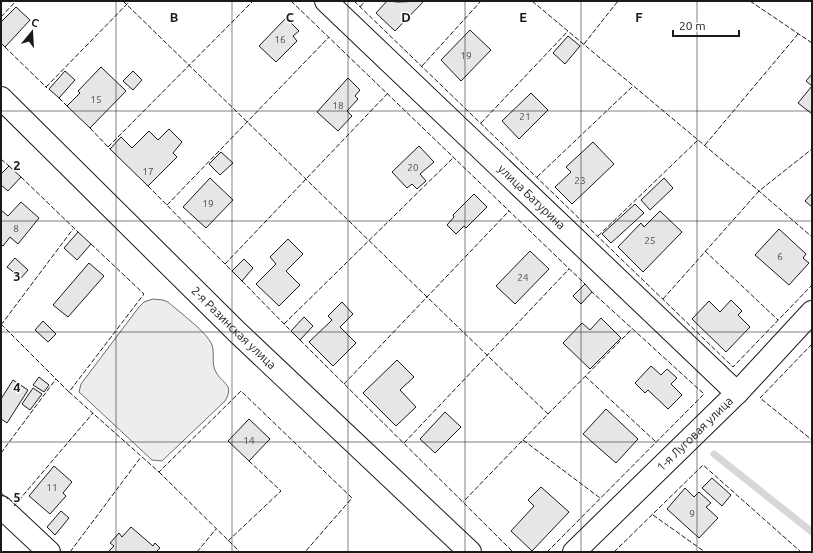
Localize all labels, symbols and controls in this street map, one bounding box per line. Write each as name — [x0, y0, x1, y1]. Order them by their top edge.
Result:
text: B — [170, 10, 179, 24]
text: C — [286, 10, 295, 24]
text: D — [401, 10, 411, 24]
text: E — [519, 10, 527, 24]
text: F — [635, 10, 643, 24]
north arrow — [12, 12, 52, 52]
scale bar — [673, 12, 739, 38]
text: С — [30, 16, 40, 29]
text: 20 m — [679, 19, 706, 32]
house number: 16 — [274, 34, 286, 45]
house number: 19 — [460, 50, 472, 61]
house number: 15 — [90, 94, 102, 105]
house number: 18 — [332, 100, 344, 111]
house number: 21 — [519, 111, 531, 122]
text: 2 — [13, 158, 21, 172]
house number: 20 — [407, 162, 419, 173]
street label: улица Батурина — [496, 162, 568, 232]
house number: 17 — [142, 166, 154, 177]
house number: 23 — [574, 175, 586, 186]
house number: 19 — [202, 198, 214, 209]
house number: 8 — [13, 223, 19, 234]
house number: 25 — [644, 235, 656, 246]
house number: 6 — [777, 251, 783, 262]
text: 3 — [13, 269, 21, 283]
house number: 24 — [517, 272, 529, 283]
street label: 2-я Разинская улица — [189, 284, 279, 371]
text: 4 — [13, 380, 21, 394]
street label: 1-я Луговая улица — [654, 394, 735, 473]
house number: 14 — [243, 435, 255, 446]
house number: 11 — [46, 482, 58, 493]
text: 5 — [13, 490, 21, 504]
house number: 9 — [689, 508, 695, 519]

